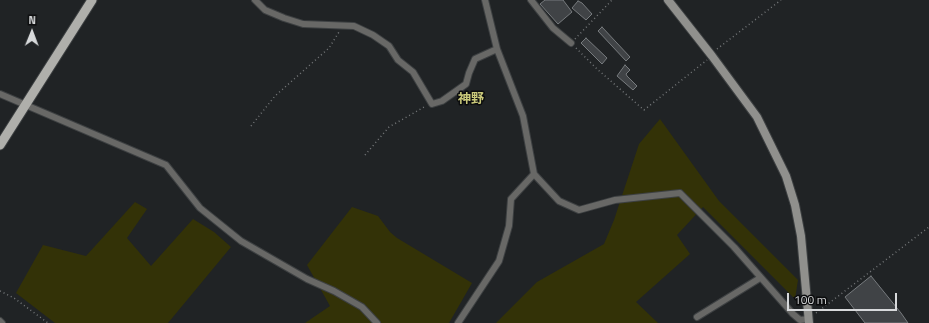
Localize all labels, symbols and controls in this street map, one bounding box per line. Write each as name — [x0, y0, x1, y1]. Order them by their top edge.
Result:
north arrow — [12, 12, 52, 52]
text: N — [28, 12, 36, 28]
district label: 神野 — [458, 92, 484, 108]
scale bar — [789, 285, 899, 311]
text: 100 m — [794, 290, 827, 309]

